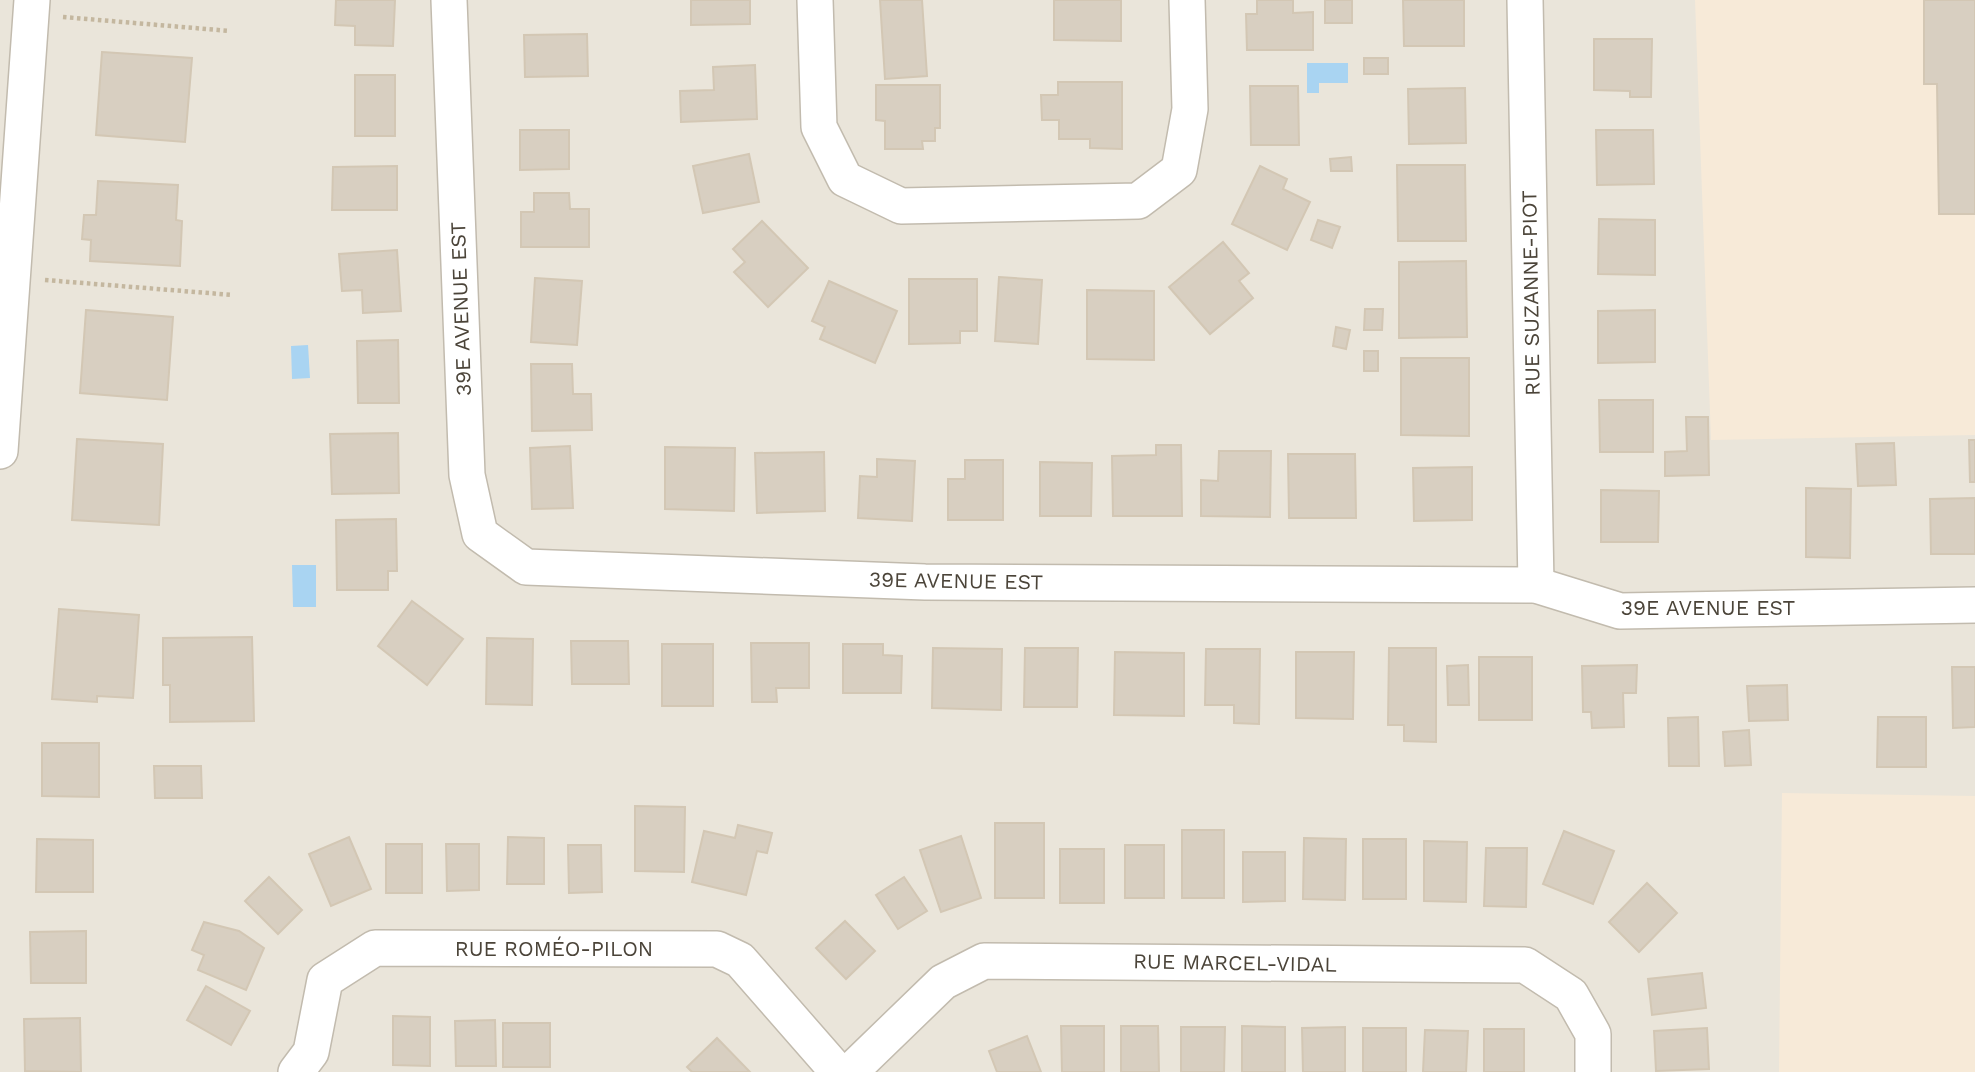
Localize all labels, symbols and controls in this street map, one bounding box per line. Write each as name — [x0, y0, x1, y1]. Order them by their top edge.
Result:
street label: RUE SUZANNE-PIOT — [1516, 190, 1545, 396]
street label: 39E AVENUE EST — [445, 221, 476, 397]
street label: 39E AVENUE EST — [869, 566, 1044, 595]
street label: 39E AVENUE EST — [1621, 595, 1795, 620]
street label: RUE ROMÉO-PILON — [455, 936, 653, 961]
street label: RUE MARCEL-VIDAL — [1133, 948, 1337, 977]

